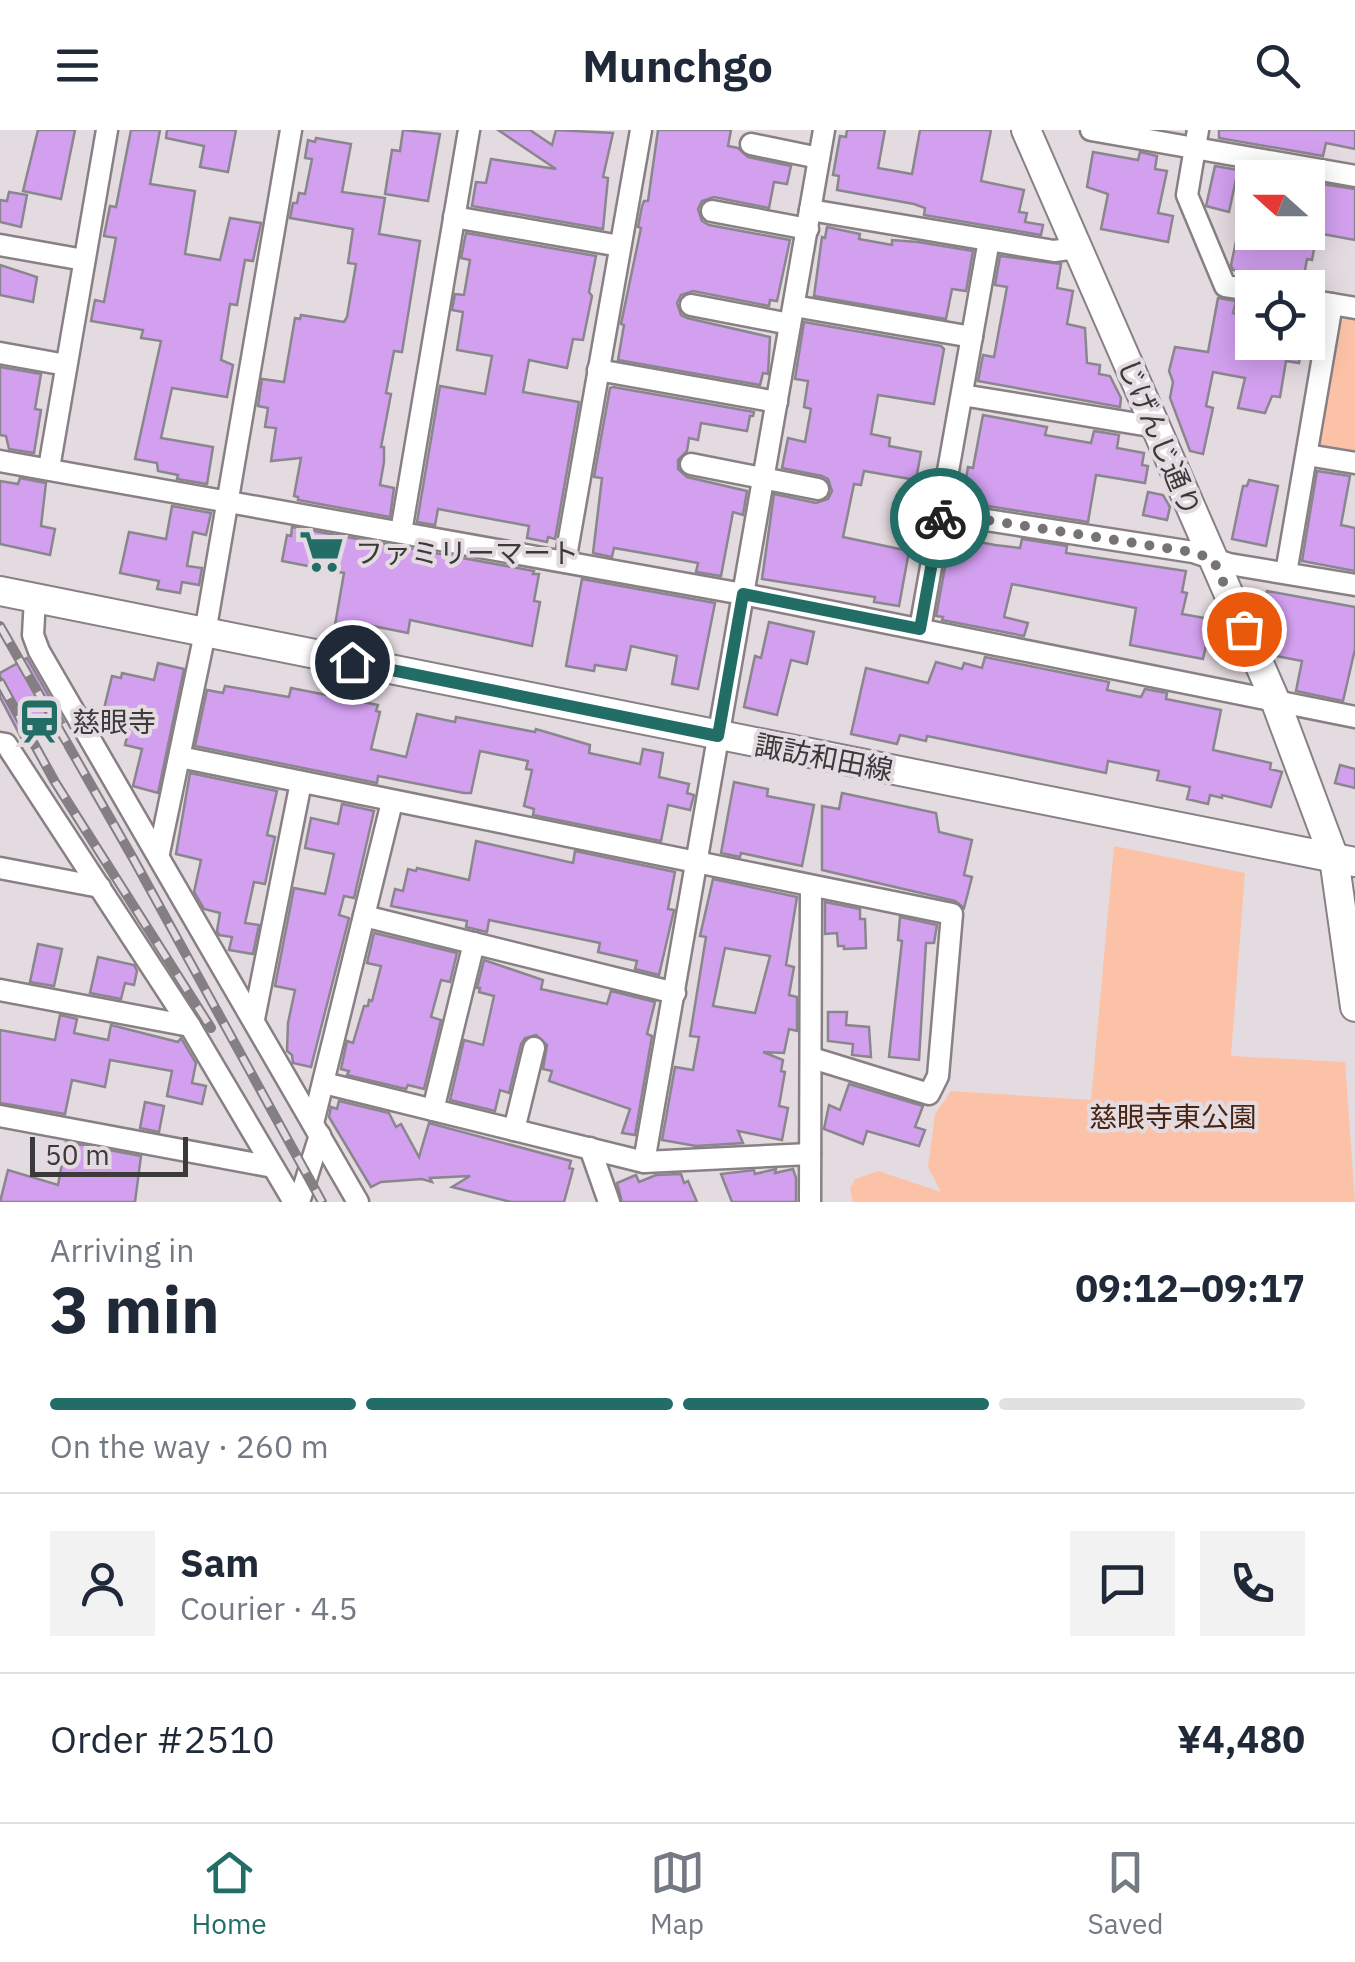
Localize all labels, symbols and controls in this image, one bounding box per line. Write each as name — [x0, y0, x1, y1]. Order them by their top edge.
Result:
text: Munchgo — [582, 36, 773, 94]
icon: menu — [50, 38, 105, 93]
icon: search — [1250, 38, 1305, 93]
north arrow — [1235, 160, 1325, 250]
map controls — [1235, 160, 1325, 360]
button: locate — [1235, 270, 1325, 360]
street label: じげんじ通り — [1110, 352, 1210, 522]
courier — [890, 468, 990, 568]
icon: bike — [913, 491, 968, 546]
supermarket icon: ファミリーマート — [298, 528, 346, 576]
place label: ファミリーマート — [355, 534, 579, 571]
pin — [1202, 587, 1287, 672]
icon: bag — [1217, 602, 1272, 657]
pin — [310, 620, 395, 705]
icon: home — [325, 635, 380, 690]
station icon: 慈眼寺 — [15, 697, 63, 745]
place label: 慈眼寺 — [72, 703, 156, 740]
street label: 諏訪和田線 — [752, 725, 896, 789]
park label: 慈眼寺東公園 — [1089, 1098, 1257, 1135]
scale bar — [30, 1132, 188, 1176]
text: 50 m — [45, 1136, 110, 1173]
text: Arriving in — [50, 1229, 195, 1271]
text: 09:12–09:17 — [1075, 1263, 1305, 1312]
text: 3 min — [50, 1266, 220, 1351]
text: On the way · 260 m — [50, 1425, 329, 1467]
button: person — [50, 1531, 155, 1636]
button: chat — [1070, 1531, 1175, 1636]
button: phone — [1200, 1531, 1305, 1636]
text: Sam — [180, 1538, 259, 1587]
text: Courier · 4.5 — [180, 1587, 358, 1629]
text: Order #2510 — [50, 1714, 275, 1763]
text: ¥4,480 — [1177, 1714, 1305, 1763]
tab: Home — [191, 1845, 267, 1942]
tab: Map — [650, 1845, 705, 1942]
tab: Saved — [1087, 1845, 1164, 1942]

